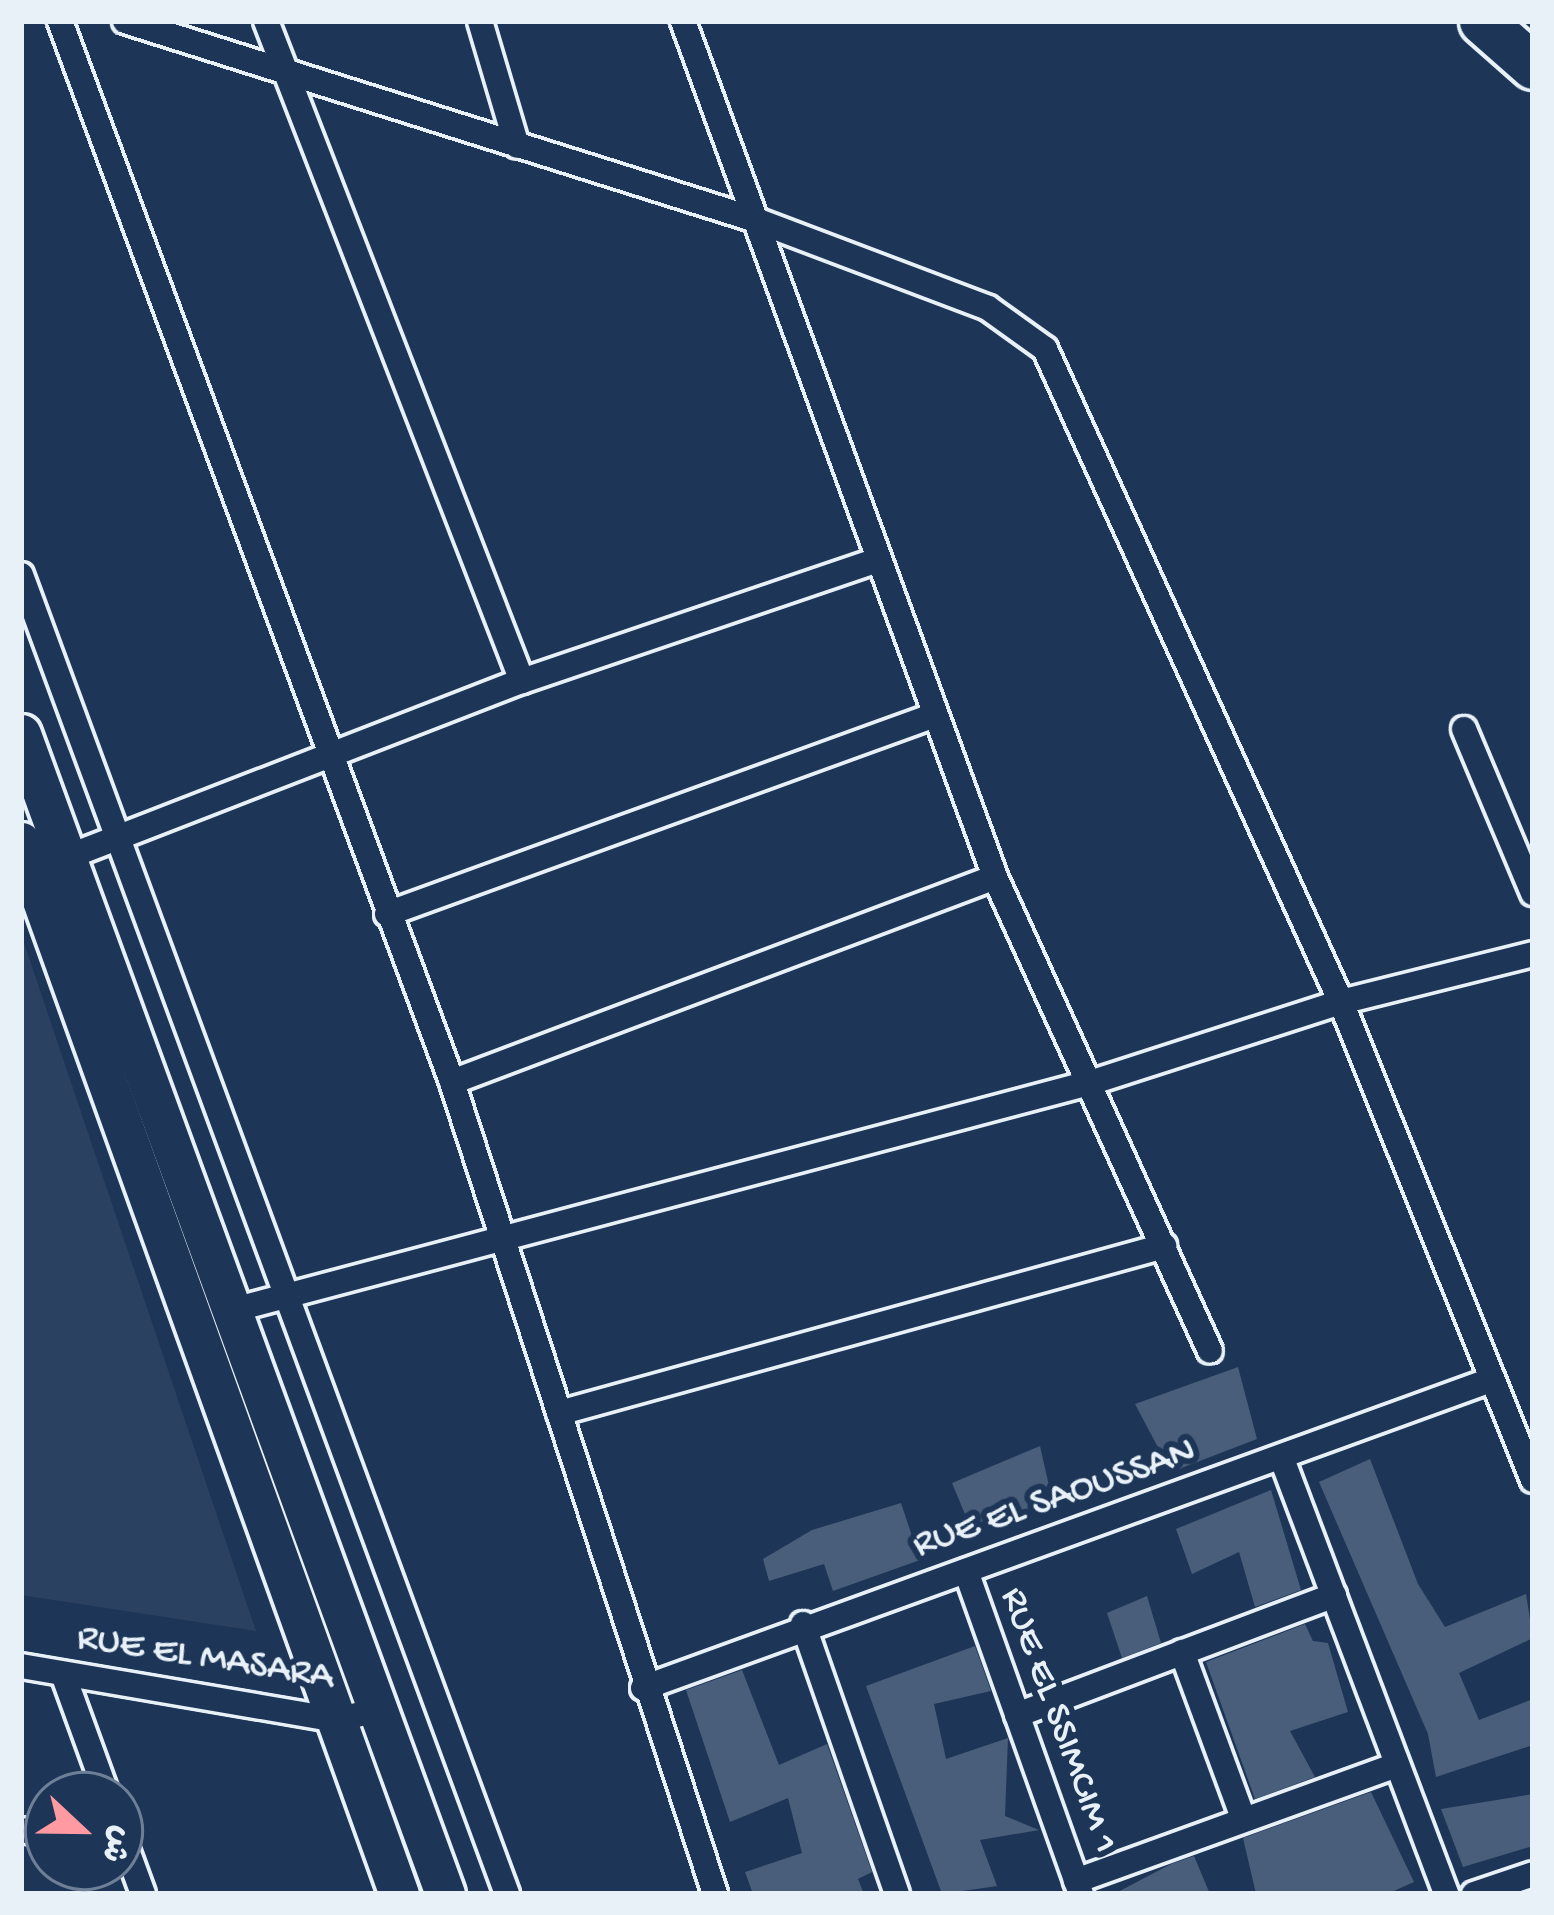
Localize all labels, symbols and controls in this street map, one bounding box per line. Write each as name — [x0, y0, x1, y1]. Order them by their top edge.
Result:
street label: RUE EL SAOUSSAN — [907, 1430, 1203, 1570]
street label: RUE EL SSIMCIM 1 — [987, 1582, 1127, 1860]
street label: RUE EL MASARA — [73, 1616, 337, 1702]
north arrow — [24, 1771, 144, 1891]
text: ش — [90, 1819, 139, 1867]

